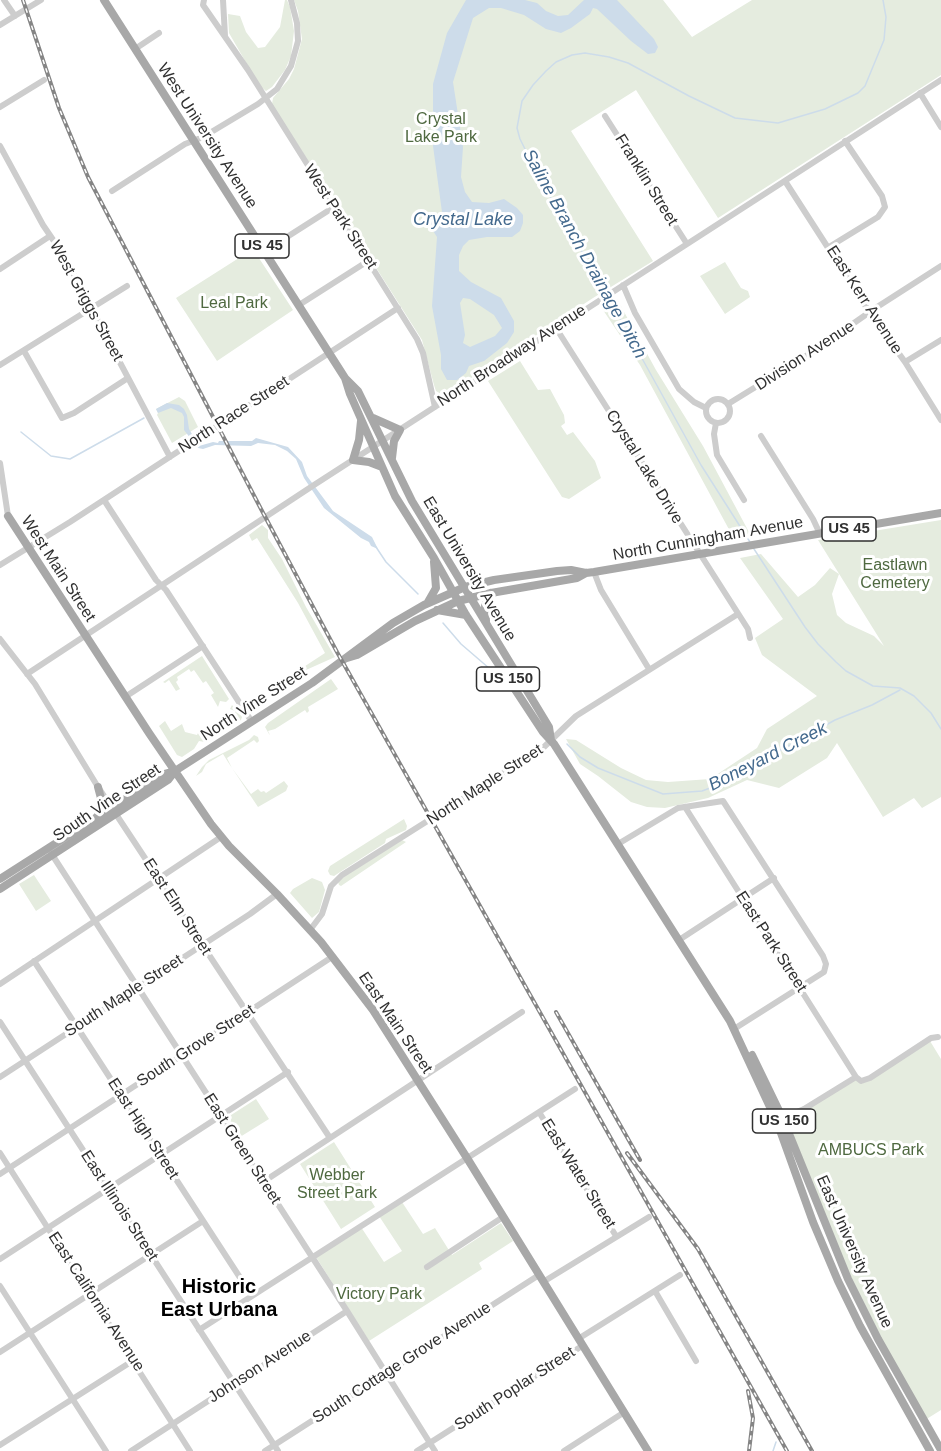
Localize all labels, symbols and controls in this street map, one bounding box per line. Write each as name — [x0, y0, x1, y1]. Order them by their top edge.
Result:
street label: West University Avenue — [153, 60, 261, 212]
park label: Crystal Lake Park — [405, 110, 477, 148]
street label: Franklin Street — [610, 131, 682, 229]
water label: Saline Branch Drainage Ditch — [517, 146, 651, 362]
street label: West Park Street — [299, 161, 381, 273]
water label: Crystal Lake — [413, 209, 513, 231]
road number: US 45 — [235, 234, 289, 258]
street label: West Griggs Street — [45, 237, 127, 365]
street label: East Kerr Avenue — [822, 242, 906, 358]
park label: Leal Park — [200, 294, 268, 314]
street label: North Broadway Avenue — [434, 301, 590, 411]
street label: Division Avenue — [752, 317, 858, 395]
street label: North Race Street — [175, 372, 293, 458]
street label: Crystal Lake Drive — [601, 406, 687, 528]
street label: East University Avenue — [418, 493, 520, 645]
street label: West Main Street — [17, 512, 99, 626]
street label: North Cunningham Avenue — [611, 513, 805, 565]
road number: US 45 — [822, 517, 876, 541]
park label: Eastlawn Cemetery — [860, 556, 930, 594]
street label: North Vine Street — [197, 663, 311, 745]
road number: US 150 — [476, 667, 540, 691]
water label: Boneyard Creek — [705, 718, 831, 796]
street label: North Maple Street — [423, 740, 547, 830]
street label: South Vine Street — [50, 760, 164, 846]
street label: East Elm Street — [139, 855, 215, 959]
street label: East Park Street — [731, 888, 811, 996]
street label: South Maple Street — [61, 951, 187, 1041]
street label: East Main Street — [354, 969, 436, 1077]
street label: South Grove Street — [133, 1001, 259, 1091]
street label: East High Street — [103, 1075, 183, 1183]
street label: East Green Street — [199, 1090, 285, 1208]
road number: US 150 — [752, 1109, 816, 1133]
street label: East Water Street — [537, 1116, 619, 1232]
park label: AMBUCS Park — [818, 1141, 924, 1161]
street label: East Illinois Street — [76, 1147, 162, 1265]
park label: Webber Street Park — [297, 1166, 377, 1204]
street label: East University Avenue — [812, 1173, 896, 1331]
street label: East California Avenue — [44, 1229, 148, 1375]
district label: Historic East Urbana — [161, 1275, 277, 1322]
park label: Victory Park — [336, 1285, 422, 1305]
street label: South Cottage Grove Avenue — [309, 1298, 495, 1428]
street label: Johnson Avenue — [205, 1327, 315, 1407]
street label: South Poplar Street — [451, 1343, 579, 1435]

